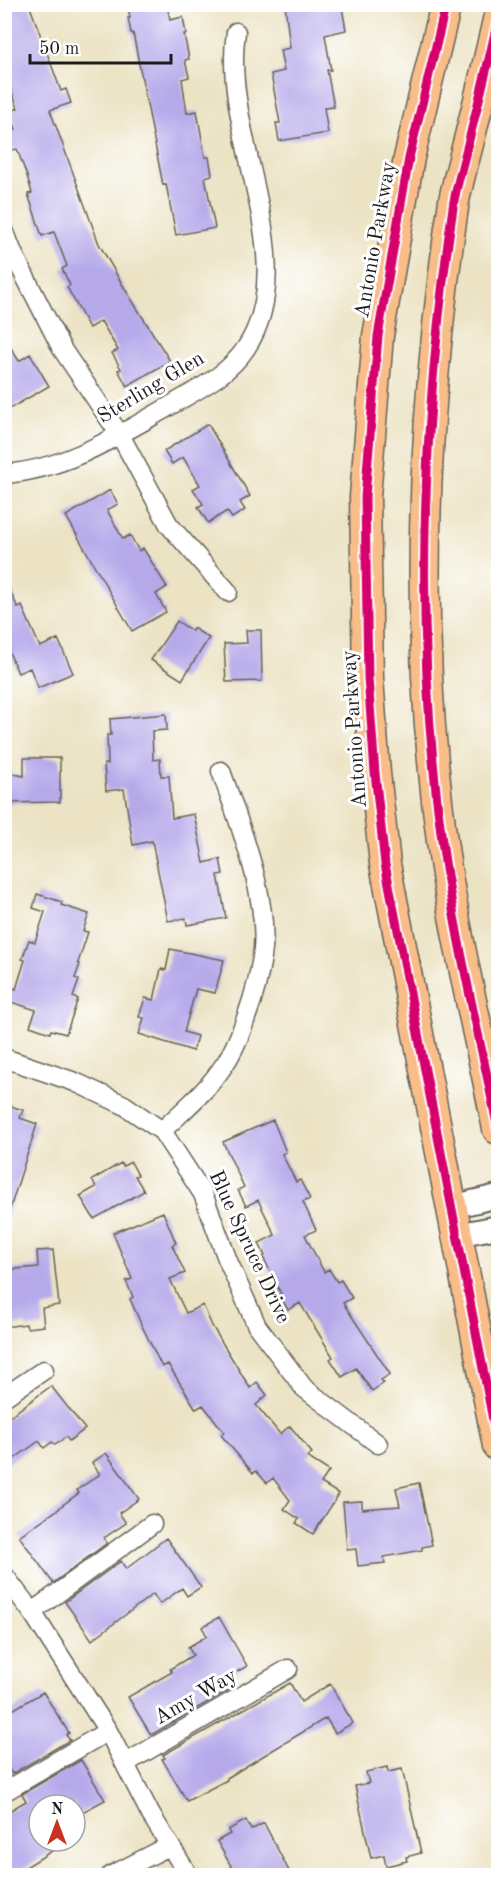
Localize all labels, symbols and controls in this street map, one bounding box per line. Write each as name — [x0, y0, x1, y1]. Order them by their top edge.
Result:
scale bar — [30, 27, 171, 65]
text: 50 m — [39, 40, 79, 58]
street label: Antonio Parkway — [352, 160, 400, 320]
street label: Sterling Glen — [94, 348, 208, 428]
street label: Antonio Parkway — [339, 649, 371, 809]
street label: Blue Spruce Drive — [204, 1167, 294, 1327]
street label: Amy Way — [151, 1665, 241, 1729]
north arrow — [27, 1793, 87, 1853]
text: N — [51, 1802, 64, 1818]

